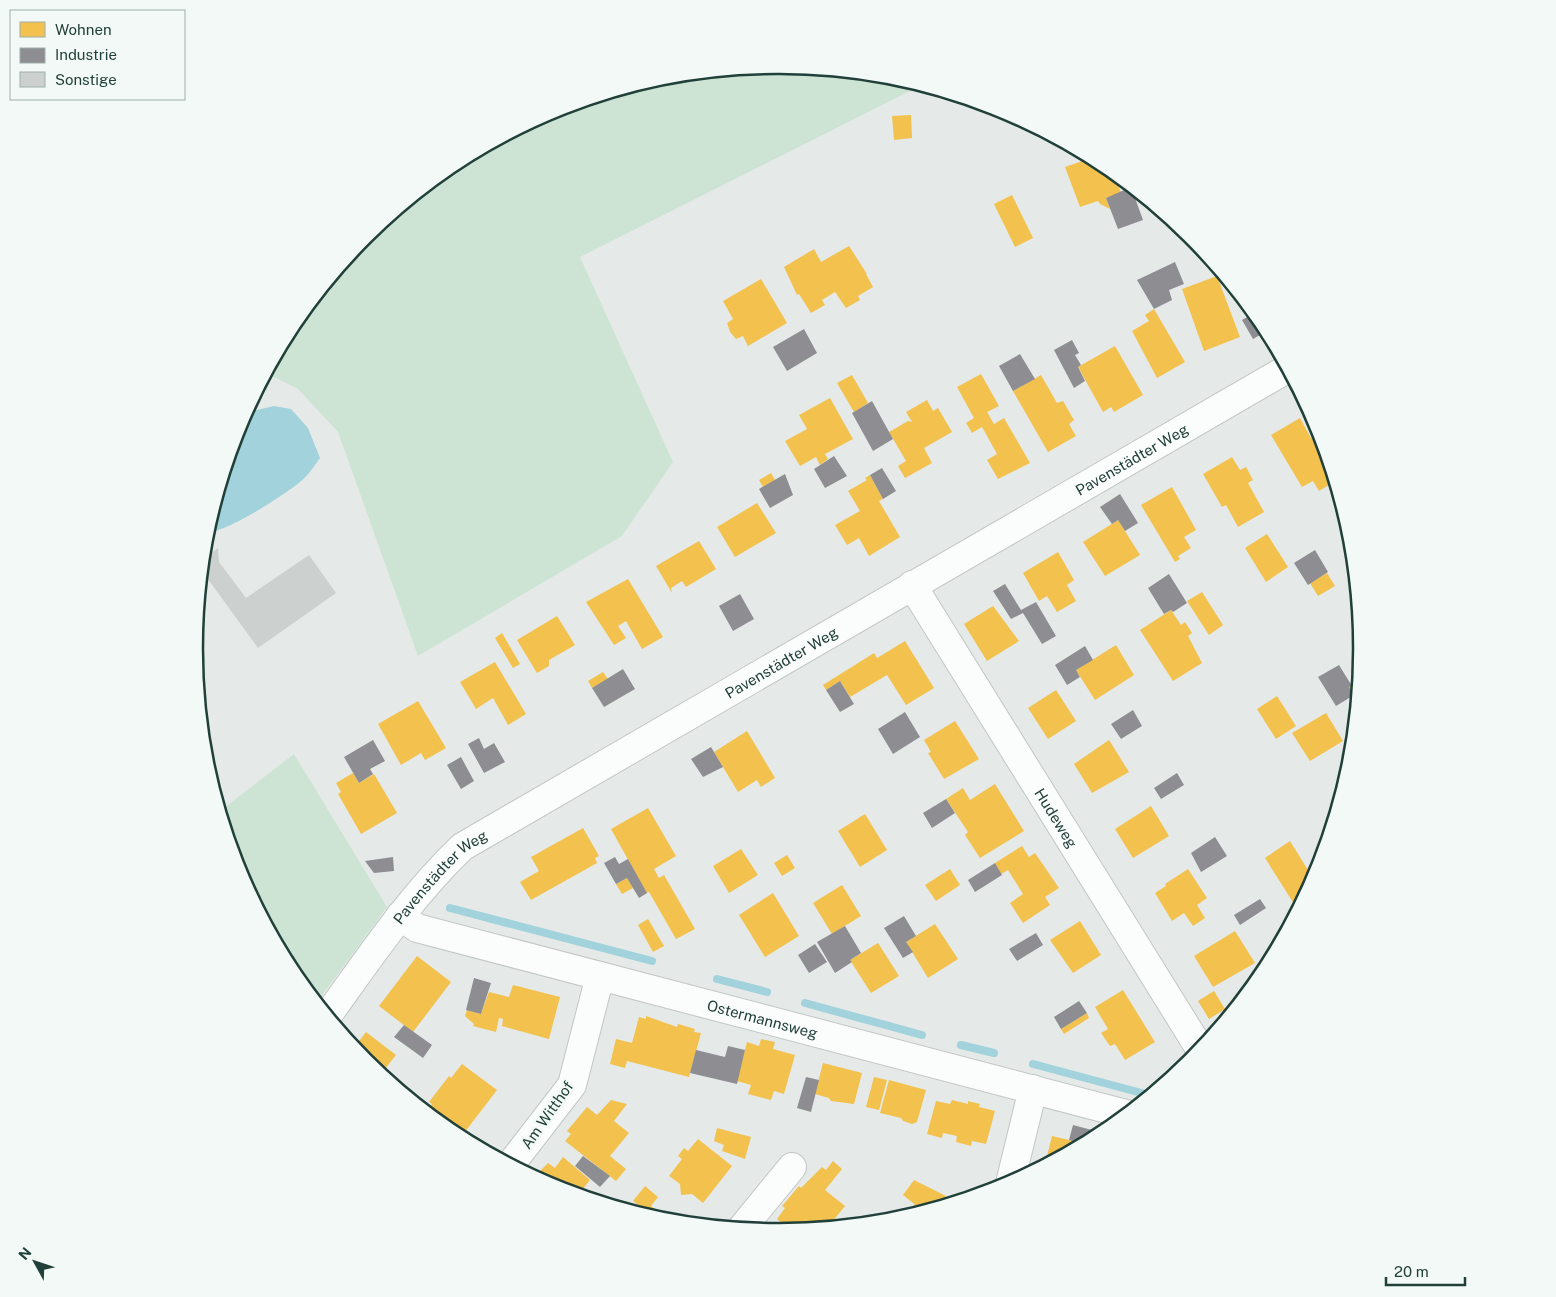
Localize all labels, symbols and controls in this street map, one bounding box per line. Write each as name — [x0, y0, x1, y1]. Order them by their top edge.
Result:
legend — [10, 10, 185, 100]
text: Wohnen — [55, 21, 112, 38]
text: Industrie — [55, 46, 117, 63]
text: Sonstige — [55, 71, 117, 88]
street label: Pavenstädter Weg — [1072, 420, 1191, 498]
street label: Pavenstädter Weg — [722, 623, 840, 701]
street label: Hudeweg — [1032, 785, 1081, 851]
street label: Pavenstädter Weg — [389, 826, 490, 927]
street label: Ostermannsweg — [705, 996, 820, 1041]
street label: Am Witthof — [517, 1078, 577, 1152]
north arrow — [10, 1237, 60, 1287]
text: N — [15, 1244, 35, 1263]
scale bar — [1386, 1254, 1465, 1286]
text: 20 m — [1394, 1263, 1429, 1280]

